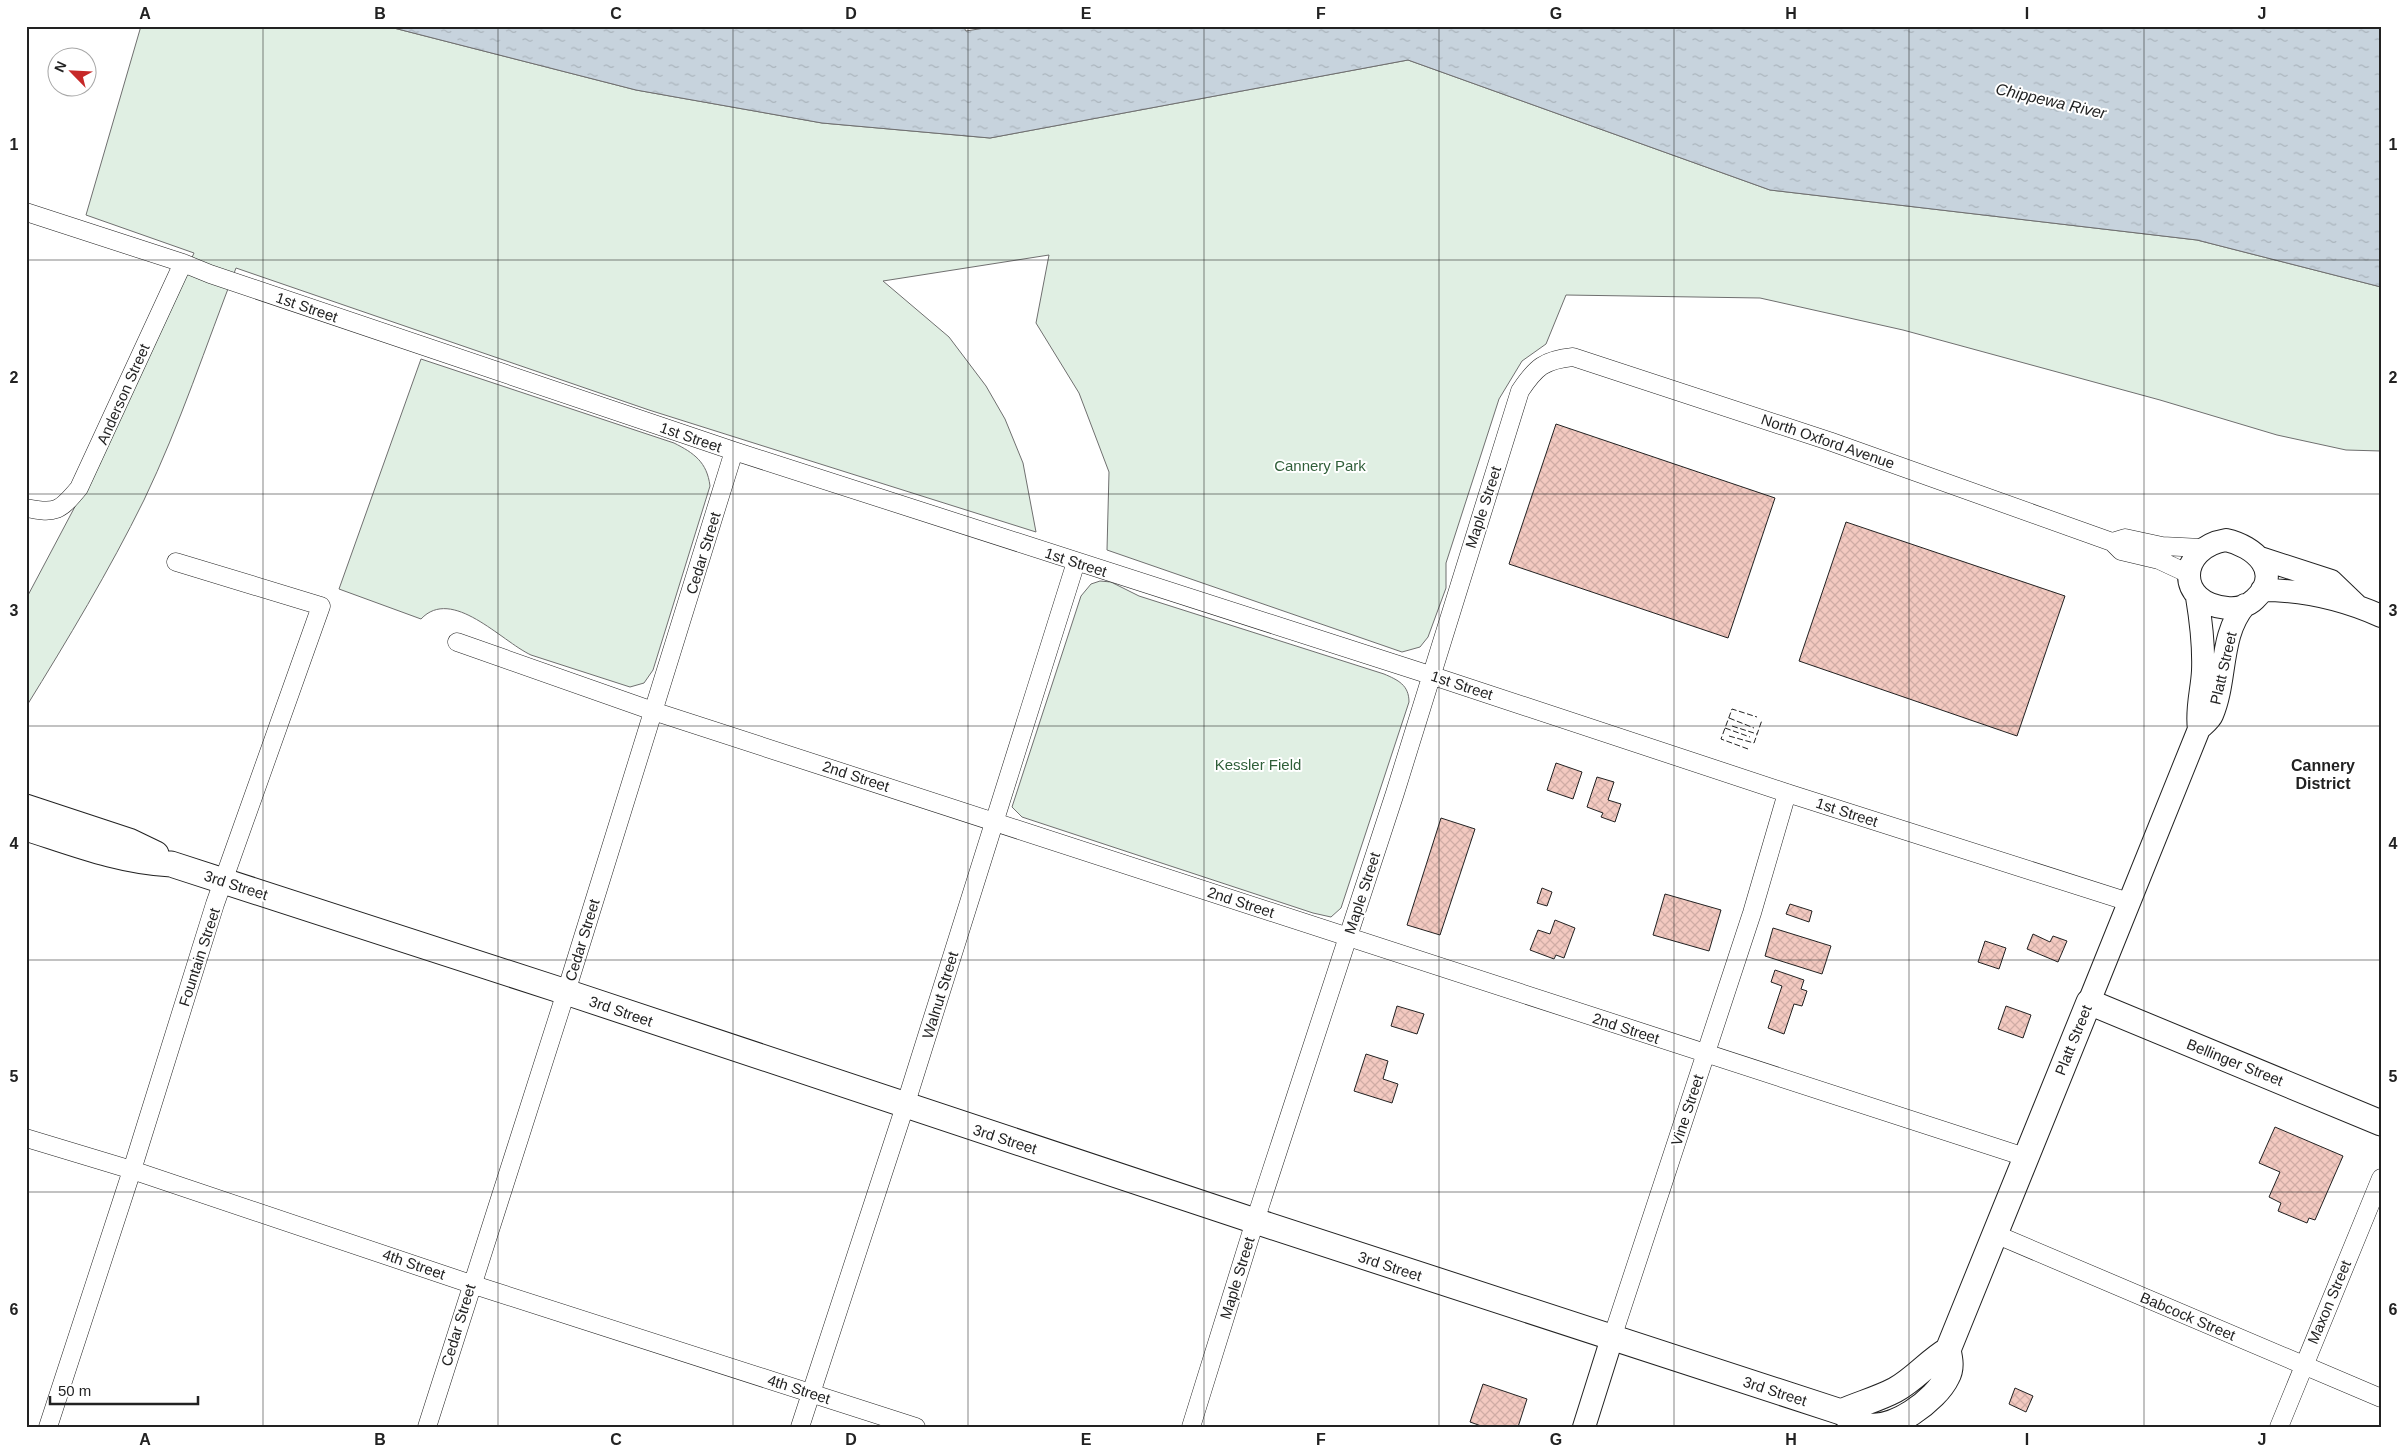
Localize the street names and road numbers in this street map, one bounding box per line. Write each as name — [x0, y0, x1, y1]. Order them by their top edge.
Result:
street label: 1st Street — [274, 289, 341, 326]
street label: Anderson Street — [93, 340, 153, 447]
street label: North Oxford Avenue — [1759, 410, 1897, 472]
street label: 1st Street — [658, 419, 725, 456]
street label: Maple Street — [1462, 463, 1504, 550]
street label: Cedar Street — [682, 509, 724, 596]
street label: 1st Street — [1043, 544, 1110, 580]
street label: Platt Street — [2206, 629, 2240, 706]
street label: 1st Street — [1429, 667, 1496, 703]
street label: 2nd Street — [820, 757, 892, 795]
street label: 1st Street — [1814, 794, 1881, 830]
street label: Maple Street — [1341, 849, 1383, 936]
street label: 3rd Street — [202, 867, 271, 904]
street label: 2nd Street — [1205, 883, 1277, 921]
street label: Cedar Street — [561, 896, 603, 983]
street label: Fountain Street — [175, 905, 223, 1008]
street label: Walnut Street — [919, 949, 962, 1041]
street label: 3rd Street — [587, 992, 656, 1030]
street label: Platt Street — [2051, 1002, 2095, 1078]
street label: 2nd Street — [1590, 1009, 1662, 1047]
street label: Bellinger Street — [2184, 1035, 2286, 1089]
street label: Vine Street — [1667, 1071, 1707, 1148]
street label: 3rd Street — [971, 1121, 1040, 1158]
street label: Maple Street — [1216, 1234, 1258, 1321]
street label: 4th Street — [380, 1245, 448, 1283]
street label: 3rd Street — [1356, 1248, 1425, 1285]
street label: Maxon Street — [2304, 1257, 2355, 1346]
street label: Cedar Street — [437, 1281, 479, 1368]
street label: Babcock Street — [2138, 1288, 2239, 1344]
street label: 4th Street — [765, 1371, 833, 1407]
street label: 3rd Street — [1741, 1373, 1810, 1410]

